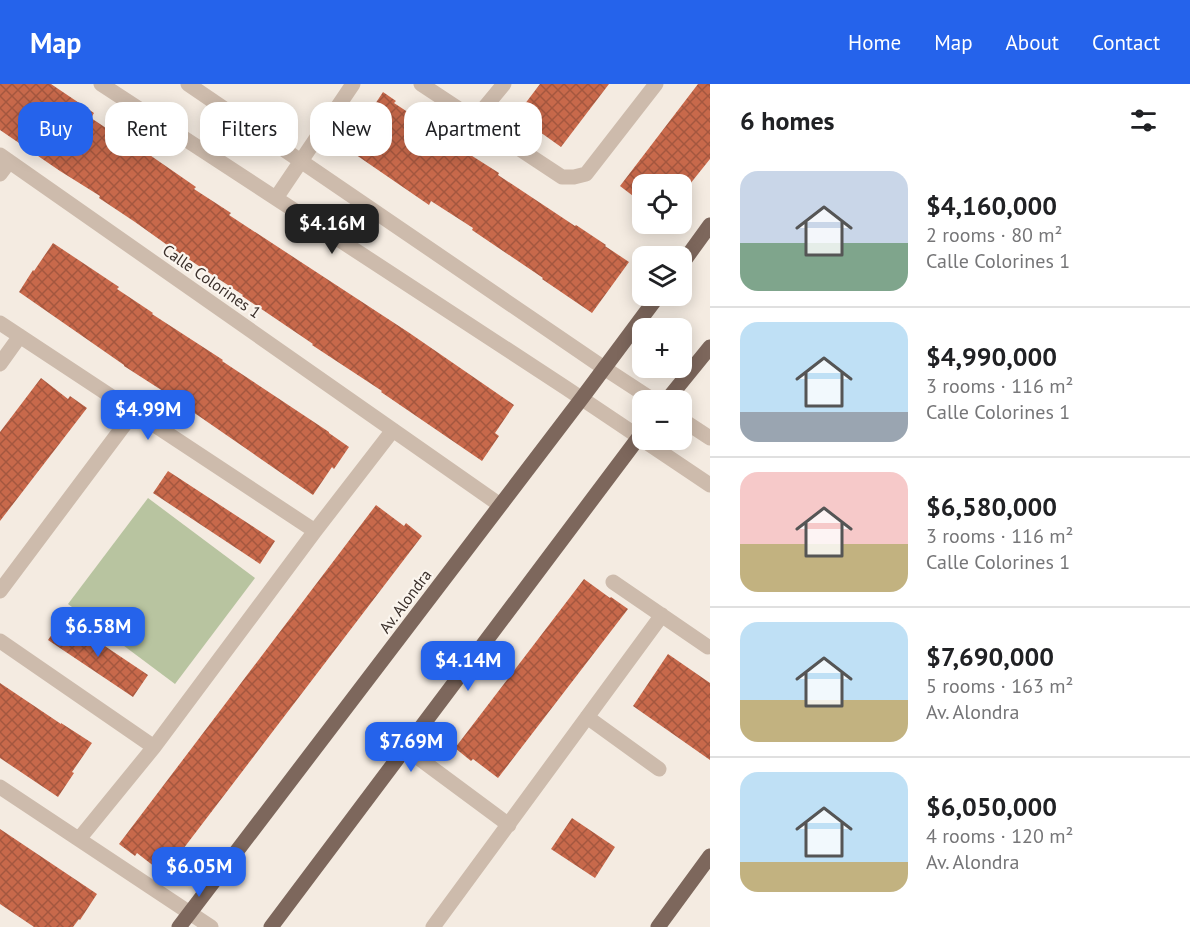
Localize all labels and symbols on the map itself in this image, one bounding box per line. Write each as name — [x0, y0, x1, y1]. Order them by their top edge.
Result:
pin: $4.16M — [283, 204, 381, 255]
street label: Calle Colorines 1 — [159, 240, 265, 322]
pin: $4.99M — [99, 390, 197, 441]
street label: Av. Alondra — [375, 565, 435, 637]
pin: $6.58M — [49, 607, 147, 658]
pin: $4.14M — [419, 641, 517, 692]
pin: $7.69M — [362, 722, 460, 773]
pin: $6.05M — [150, 847, 248, 898]

